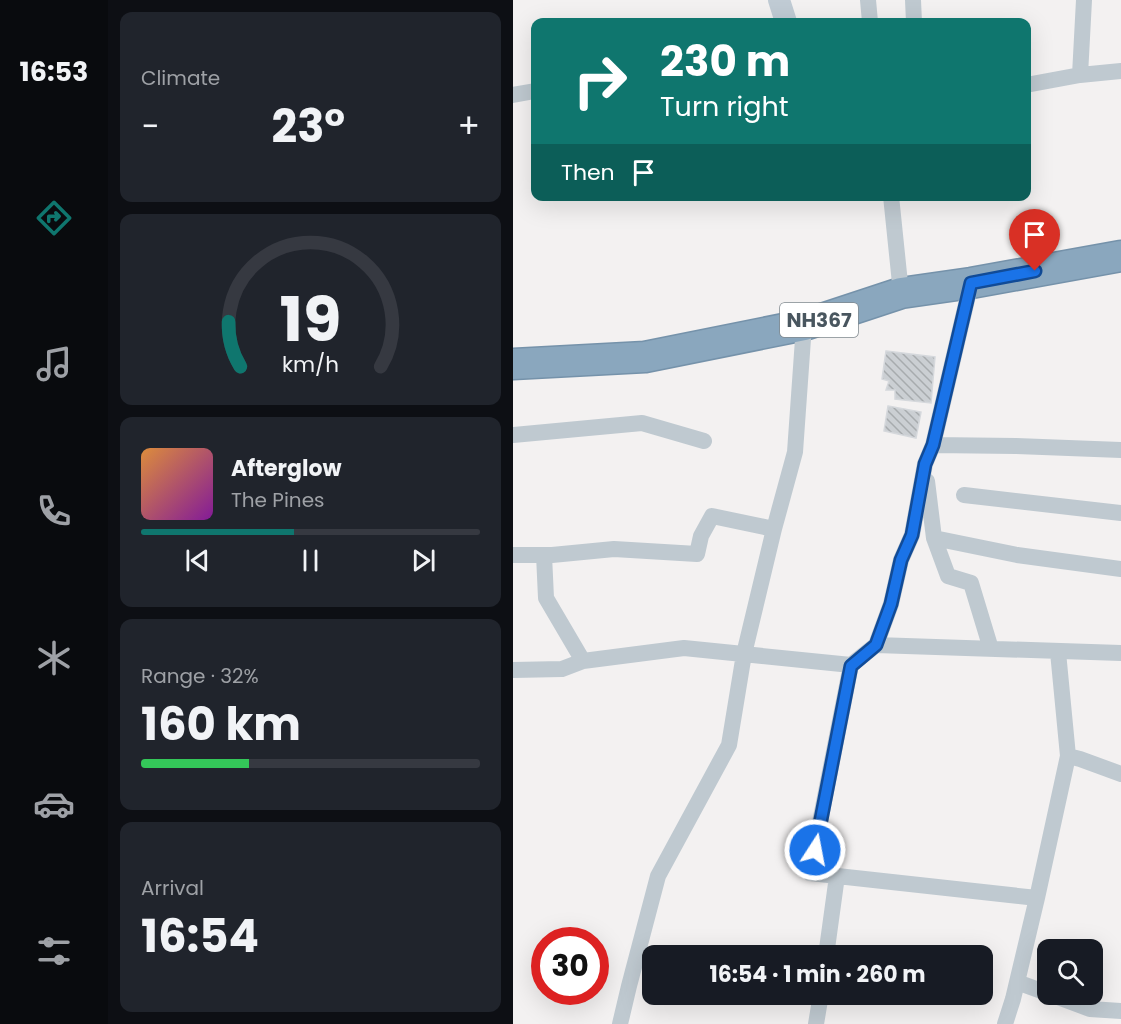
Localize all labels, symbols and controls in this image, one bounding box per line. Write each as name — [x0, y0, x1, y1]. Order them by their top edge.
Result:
text: 230 m — [660, 32, 790, 91]
icon: right — [561, 42, 639, 120]
text: 16:53 — [20, 53, 88, 90]
text: Climate — [141, 64, 220, 92]
text: Turn right — [660, 88, 789, 125]
text: 23° — [271, 95, 345, 158]
text: − — [141, 103, 159, 150]
text: + — [457, 103, 480, 150]
icon: arrive — [627, 156, 660, 189]
text: Then — [561, 157, 615, 188]
icon: directions — [33, 197, 75, 239]
pin — [1009, 209, 1060, 271]
icon: arrive — [1018, 218, 1051, 251]
text: 19 — [280, 275, 341, 363]
road number: NH367 — [780, 303, 858, 337]
icon: music — [33, 343, 75, 385]
text: km/h — [282, 349, 339, 380]
text: Afterglow — [231, 453, 342, 484]
text: The Pines — [231, 486, 325, 514]
icon: phone — [33, 490, 75, 532]
icon: previous — [181, 544, 214, 577]
icon: pause — [294, 544, 327, 577]
icon: next — [407, 544, 440, 577]
icon: climate — [33, 637, 75, 679]
text: Range · 32% — [141, 662, 259, 690]
text: 160 km — [141, 693, 301, 756]
icon: car — [33, 783, 75, 825]
position arrow — [783, 818, 847, 882]
text: Arrival — [141, 874, 204, 902]
text: 16:54 — [141, 905, 259, 968]
speed limit sign: 30 — [531, 927, 609, 1005]
icon: filters — [33, 930, 75, 972]
map controls — [1037, 939, 1103, 1005]
button: search — [1037, 939, 1103, 1005]
text: 16:54 · 1 min · 260 m — [710, 959, 925, 990]

